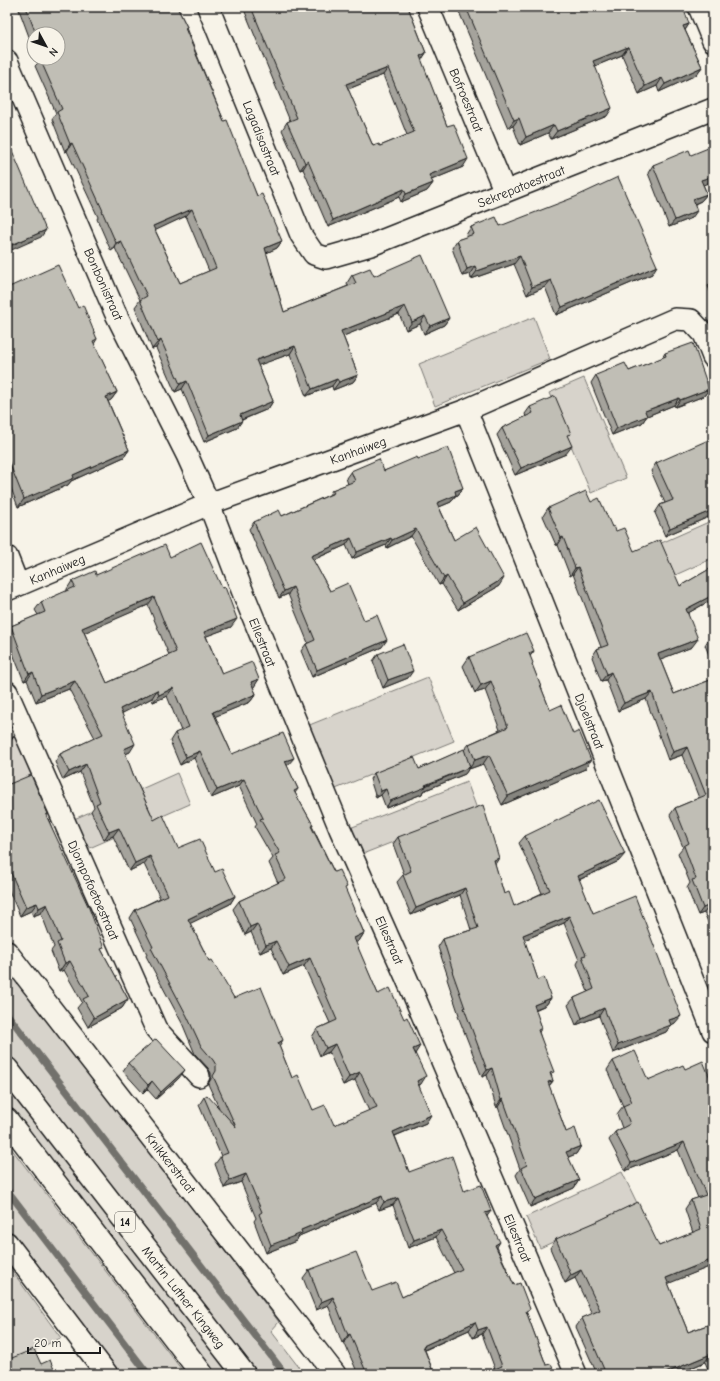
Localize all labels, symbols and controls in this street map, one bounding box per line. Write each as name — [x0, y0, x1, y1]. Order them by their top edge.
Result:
north arrow — [26, 26, 66, 66]
text: N — [46, 45, 61, 59]
street label: Bofroestraat — [446, 66, 487, 136]
street label: Lagadisastraat — [240, 98, 284, 179]
street label: Sekrepatoestraat — [475, 162, 568, 211]
street label: Bonbonistraat — [81, 246, 127, 324]
street label: Kanhaiweg — [328, 433, 388, 468]
street label: Kanhaiweg — [27, 551, 87, 588]
street label: Ellestraat — [246, 616, 280, 670]
street label: Djoelstraat — [572, 691, 608, 752]
street label: Djompofoetoestraat — [65, 838, 123, 943]
street label: Ellestraat — [372, 914, 407, 968]
street label: Knikkerstraat — [142, 1130, 200, 1198]
road number: 14 — [115, 1212, 135, 1232]
street label: Ellestraat — [501, 1212, 535, 1266]
street label: Martin Luther Kingweg — [139, 1243, 228, 1352]
scale bar — [28, 1329, 100, 1355]
text: 20 m — [34, 1336, 62, 1350]

